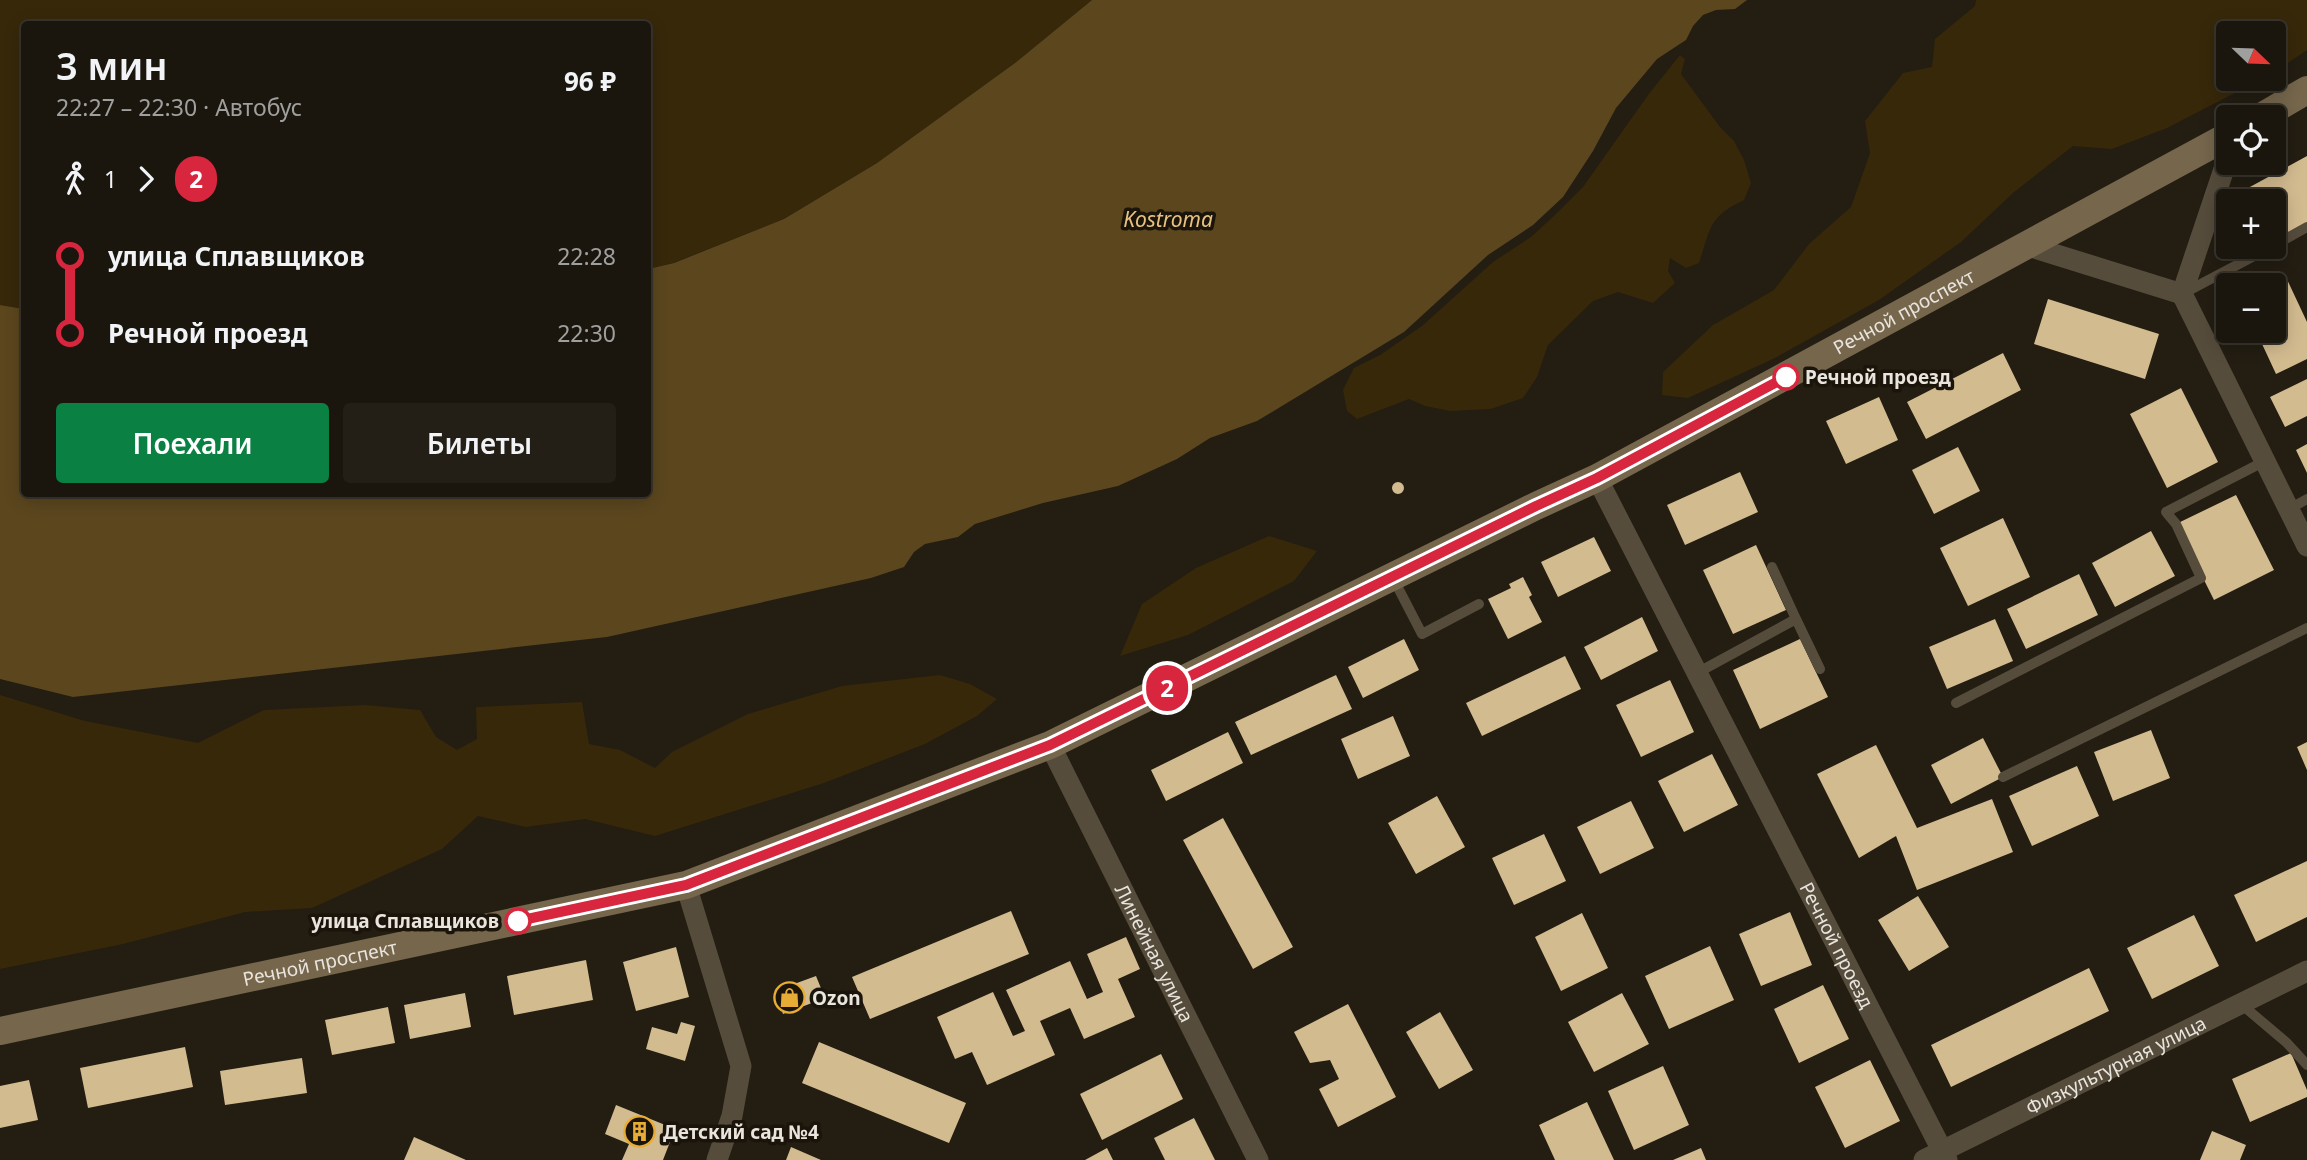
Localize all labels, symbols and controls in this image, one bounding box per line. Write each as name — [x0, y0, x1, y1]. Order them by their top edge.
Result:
north arrow — [2216, 21, 2286, 91]
map controls — [2216, 21, 2286, 343]
text: 3 мин — [56, 39, 168, 91]
text: 96 ₽ — [564, 63, 616, 99]
text: 22:27 – 22:30 · Автобус — [56, 91, 302, 123]
button: locate — [2216, 105, 2286, 175]
icon: walk — [56, 160, 94, 198]
icon: forward — [127, 160, 165, 198]
text: 2 — [189, 162, 203, 195]
text: 1 — [104, 163, 117, 195]
button: + — [2216, 189, 2286, 259]
water label: Kostroma — [1123, 205, 1213, 233]
text: улица Сплавщиков — [108, 238, 365, 274]
text: 22:28 — [557, 240, 616, 272]
street label: Речной проспект — [1828, 263, 1979, 361]
button: − — [2216, 273, 2286, 343]
text: Речной проезд — [108, 315, 308, 351]
text: 22:30 — [557, 317, 616, 349]
marker: Речной проезд — [1773, 364, 1799, 390]
place label: Речной проезд — [1805, 364, 1951, 390]
button: Поехали — [56, 403, 329, 483]
button: Билеты — [343, 403, 616, 483]
line badge: 2 — [1144, 665, 1190, 711]
text: 2 — [1160, 671, 1174, 704]
street label: Речной проезд — [1794, 878, 1880, 1013]
street label: Линейная улица — [1109, 880, 1200, 1027]
place label: улица Сплавщиков — [310, 908, 499, 934]
marker: улица Сплавщиков — [505, 908, 531, 934]
street label: Речной проспект — [240, 934, 400, 992]
shop icon: Ozon — [772, 981, 806, 1015]
place label: Ozon — [812, 985, 861, 1011]
street label: Физкультурная улица — [2021, 1010, 2210, 1121]
building icon: Детский сад №4 — [623, 1115, 657, 1149]
place label: Детский сад №4 — [663, 1119, 819, 1145]

